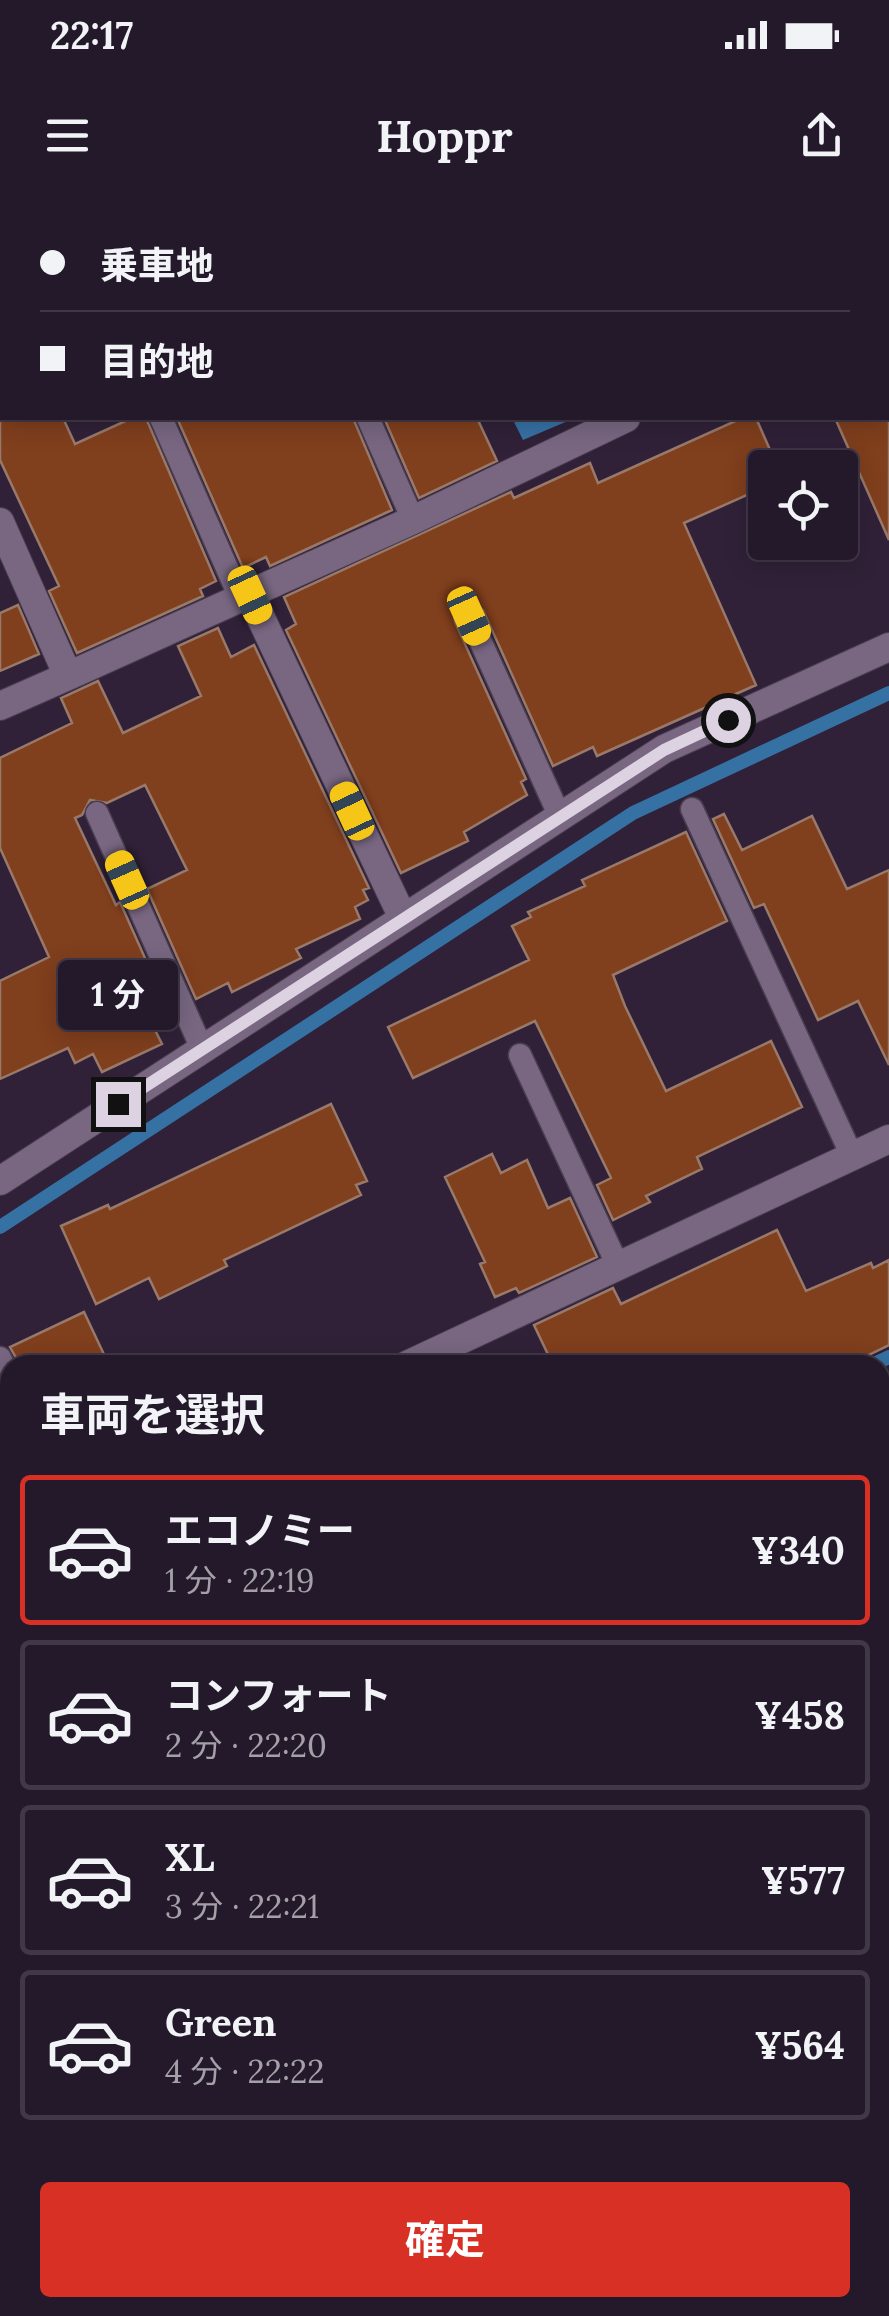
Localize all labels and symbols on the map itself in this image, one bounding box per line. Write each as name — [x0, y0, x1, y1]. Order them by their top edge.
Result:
car — [224, 561, 276, 629]
car — [443, 582, 495, 650]
route start — [706, 698, 751, 743]
car — [326, 777, 378, 845]
car — [101, 846, 153, 914]
callout: 1 分 — [58, 959, 178, 1029]
route end — [96, 1082, 141, 1127]

